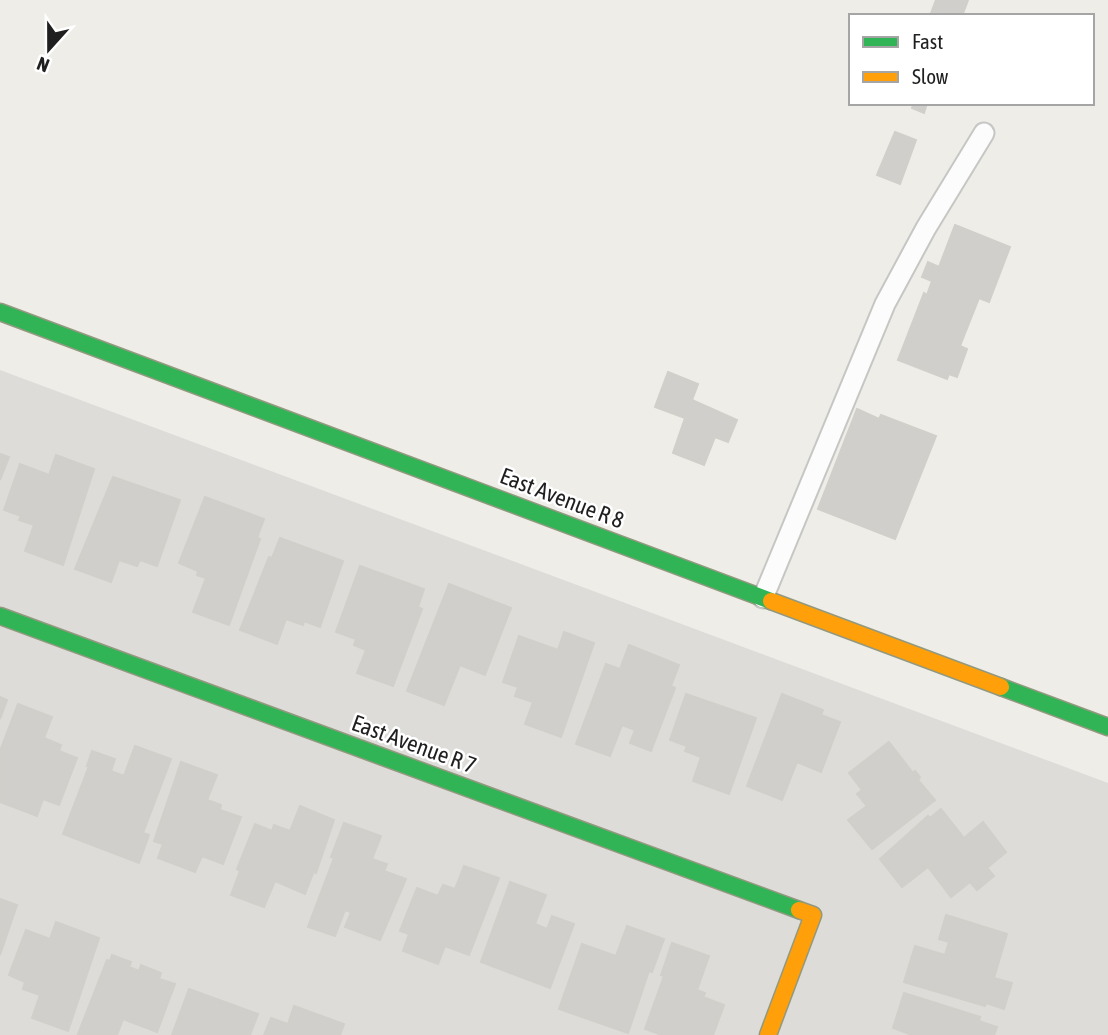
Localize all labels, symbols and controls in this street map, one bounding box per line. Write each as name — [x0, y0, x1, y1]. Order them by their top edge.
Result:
north arrow — [14, 14, 84, 84]
legend — [849, 14, 1094, 105]
text: Fast — [912, 29, 943, 53]
text: N — [34, 53, 52, 77]
text: Slow — [912, 64, 949, 88]
street label: East Avenue R 8 — [496, 462, 628, 534]
street label: East Avenue R 7 — [348, 709, 480, 779]

